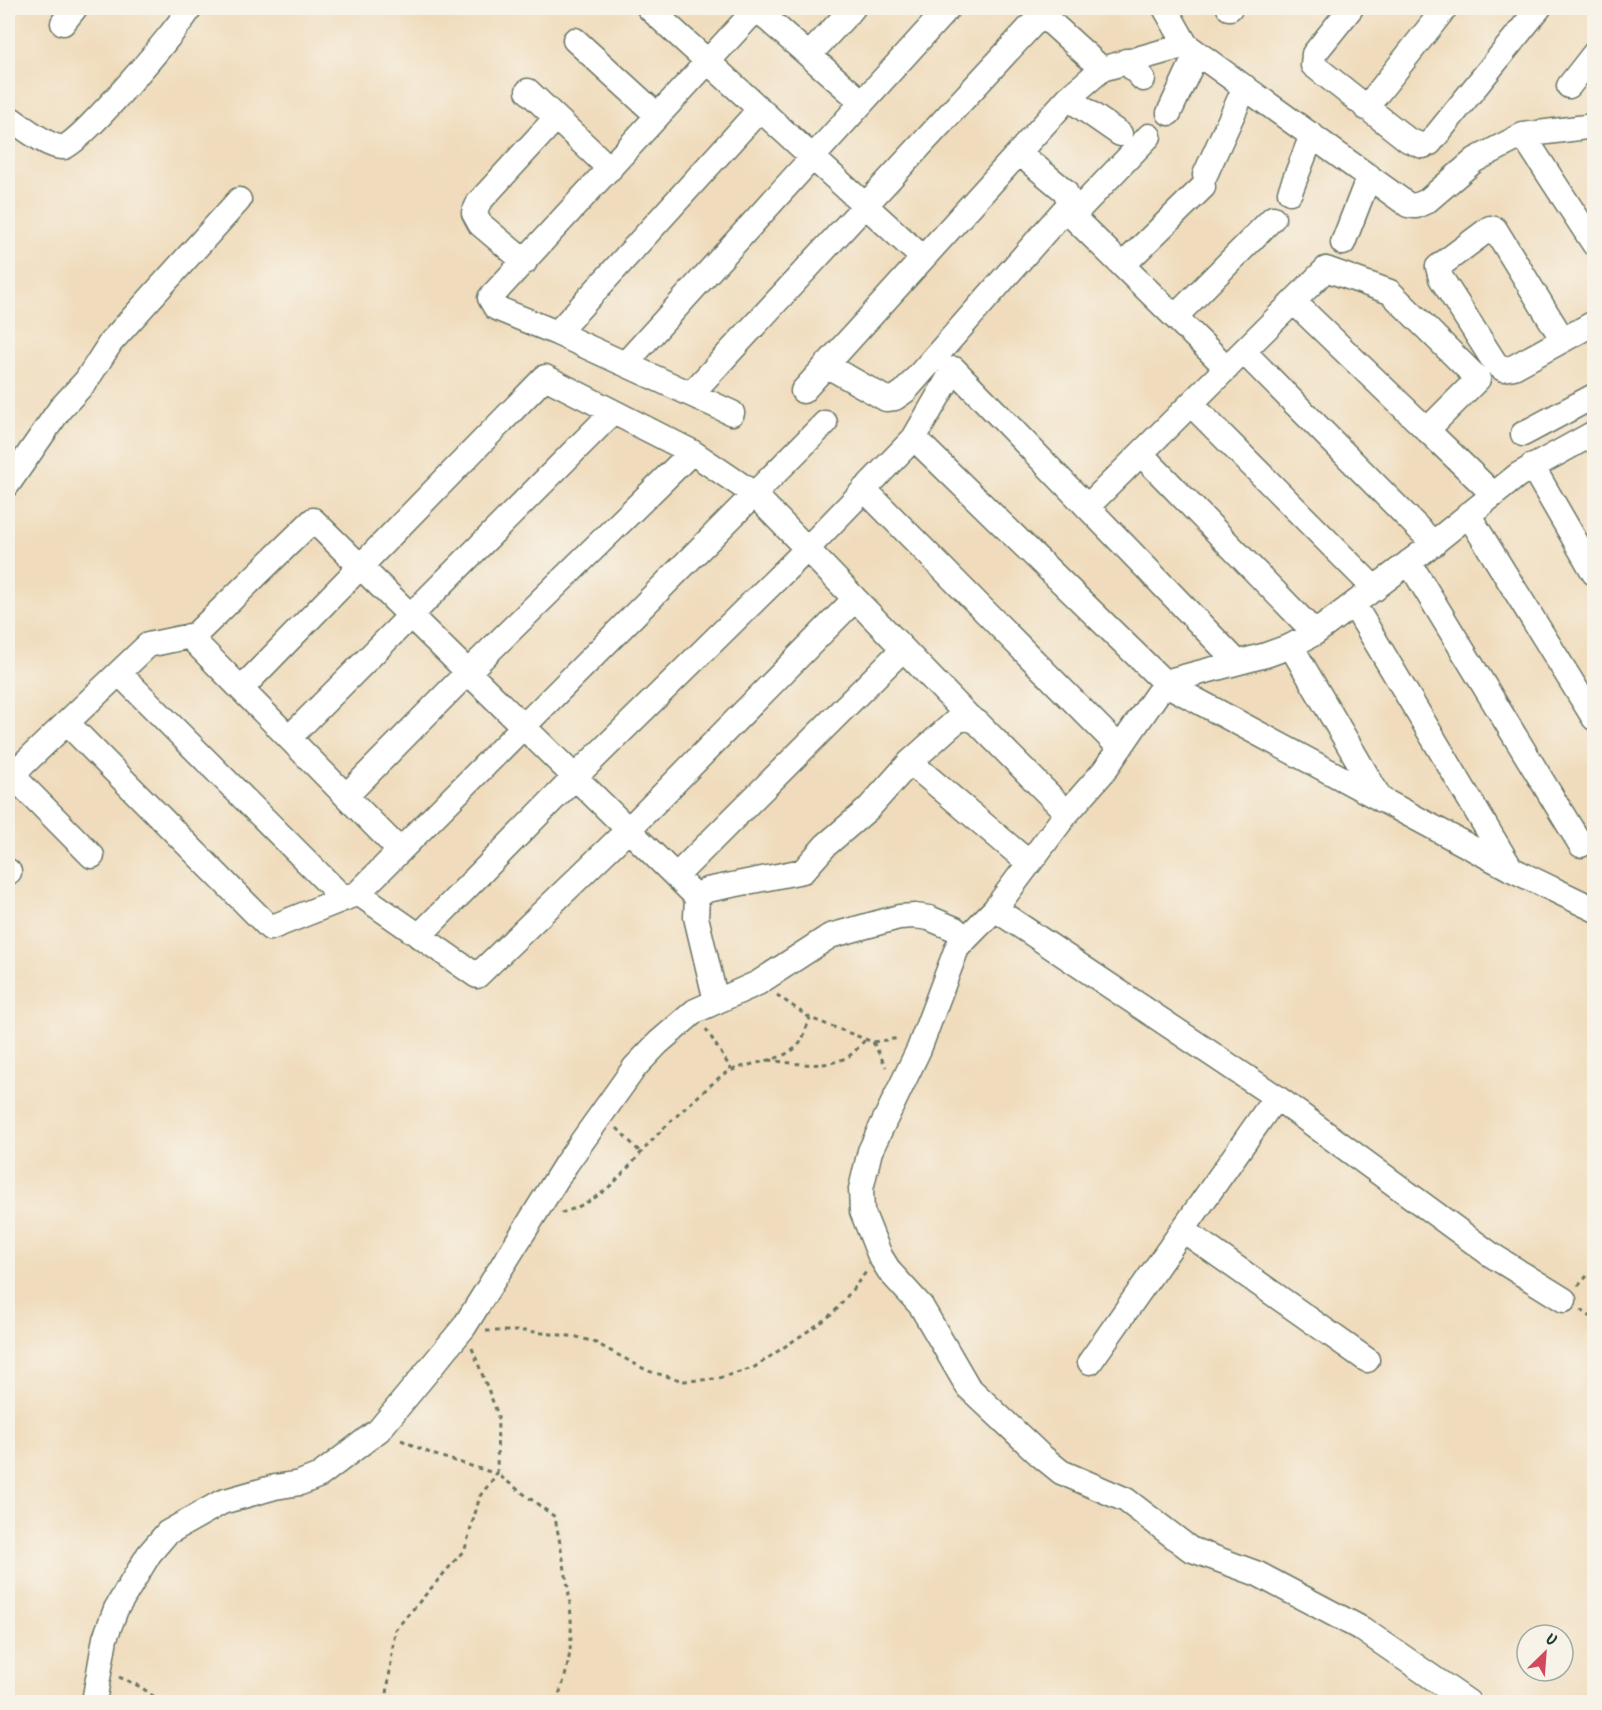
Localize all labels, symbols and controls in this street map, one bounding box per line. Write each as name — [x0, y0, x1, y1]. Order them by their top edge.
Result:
north arrow — [1515, 1623, 1575, 1683]
text: U — [1541, 1627, 1561, 1654]

